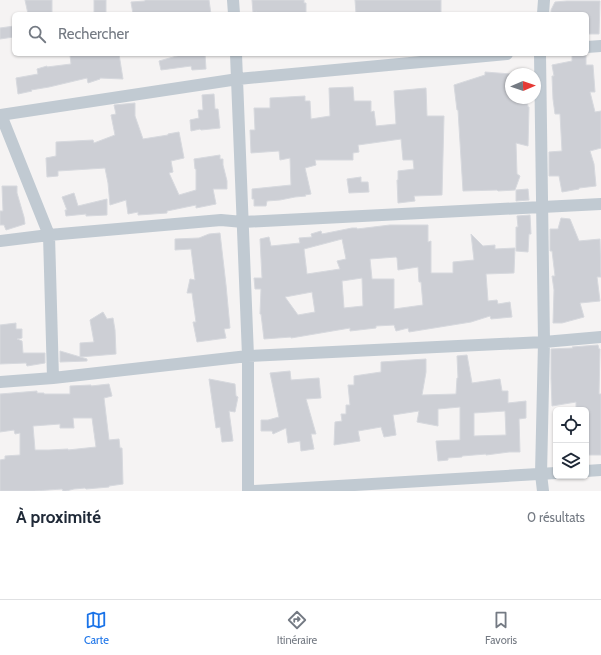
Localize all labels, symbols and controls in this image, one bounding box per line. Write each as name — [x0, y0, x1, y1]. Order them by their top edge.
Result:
search box — [12, 12, 589, 56]
icon: search — [26, 23, 48, 45]
text: Rechercher — [58, 25, 129, 43]
north arrow — [505, 68, 541, 104]
map controls — [553, 407, 589, 479]
button: locate — [553, 407, 589, 443]
button: layers — [553, 443, 589, 479]
text: À proximité — [16, 507, 101, 527]
text: 0 résultats — [527, 509, 585, 525]
tab: Carte — [84, 609, 109, 647]
tab: Itinéraire — [277, 609, 317, 647]
tab: Favoris — [485, 609, 517, 647]

